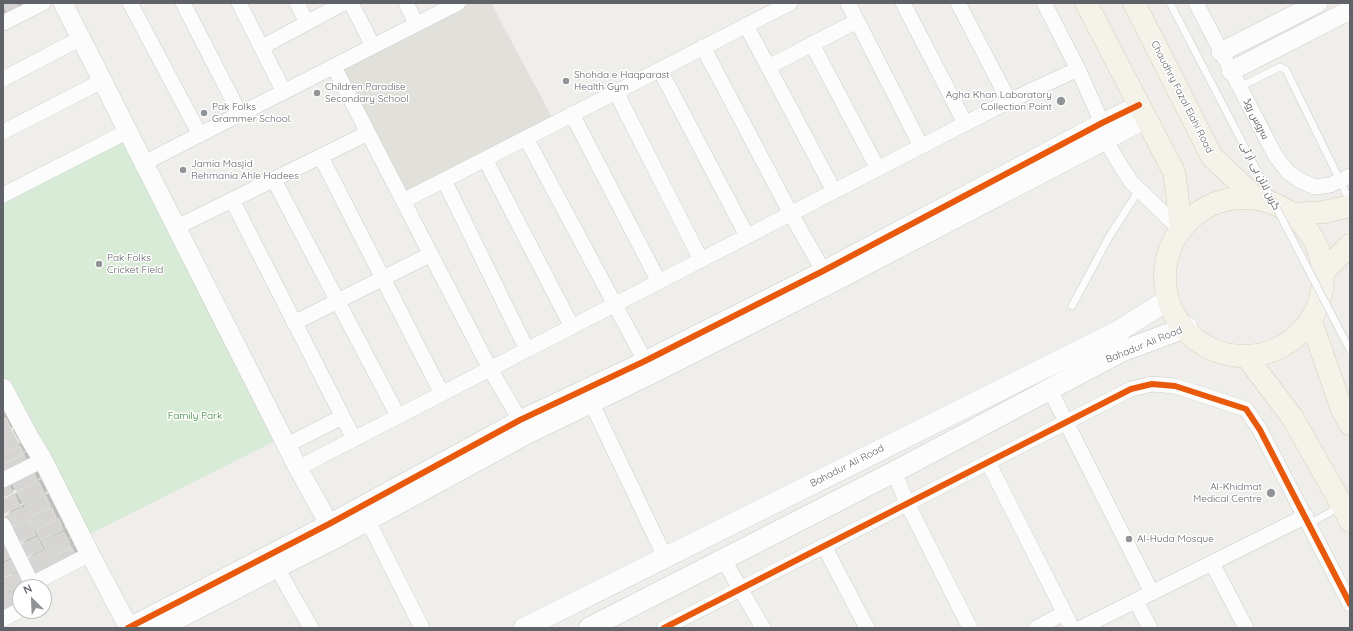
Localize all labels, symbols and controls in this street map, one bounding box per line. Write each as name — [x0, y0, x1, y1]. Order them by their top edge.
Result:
street label: Chaudhry Fazal Elahi Road — [1148, 39, 1216, 155]
place label: Shohda e Haqparast Health Gym — [574, 69, 670, 92]
marker: Shohda e Haqparast Health Gym — [561, 76, 571, 86]
place label: Children Paradise Secondary School — [325, 81, 409, 104]
marker: Children Paradise Secondary School — [312, 88, 322, 98]
place label: Agha Khan Laboratory Collection Point — [946, 89, 1052, 112]
marker: Agha Khan Laboratory Collection Point — [1055, 95, 1067, 107]
street label: سروس روڈ — [1241, 97, 1271, 141]
place label: Pak Folks Grammer School. — [212, 101, 292, 124]
marker: Pak Folks Grammer School. — [199, 108, 209, 118]
street label: گرین لائن بی آر ٹی — [1238, 140, 1282, 212]
place label: Jamia Masjid Rehmania Ahle Hadees — [191, 158, 299, 182]
marker: Jamia Masjid Rehmania Ahle Hadees — [178, 165, 188, 175]
place label: Pak Folks Cricket Field — [107, 252, 163, 276]
marker: Pak Folks Cricket Field — [94, 259, 104, 269]
street label: Bahadur Ali Road — [1104, 324, 1184, 366]
park label: Family Park — [168, 410, 222, 422]
street label: Bahadur Ali Road — [808, 442, 886, 490]
place label: Al-Khidmat Medical Centre — [1193, 481, 1262, 504]
marker: Al-Khidmat Medical Centre — [1265, 487, 1277, 499]
place label: Al-Huda Mosque — [1137, 533, 1214, 545]
marker: Al-Huda Mosque — [1124, 534, 1134, 544]
north arrow — [12, 579, 52, 619]
text: N — [21, 581, 34, 597]

